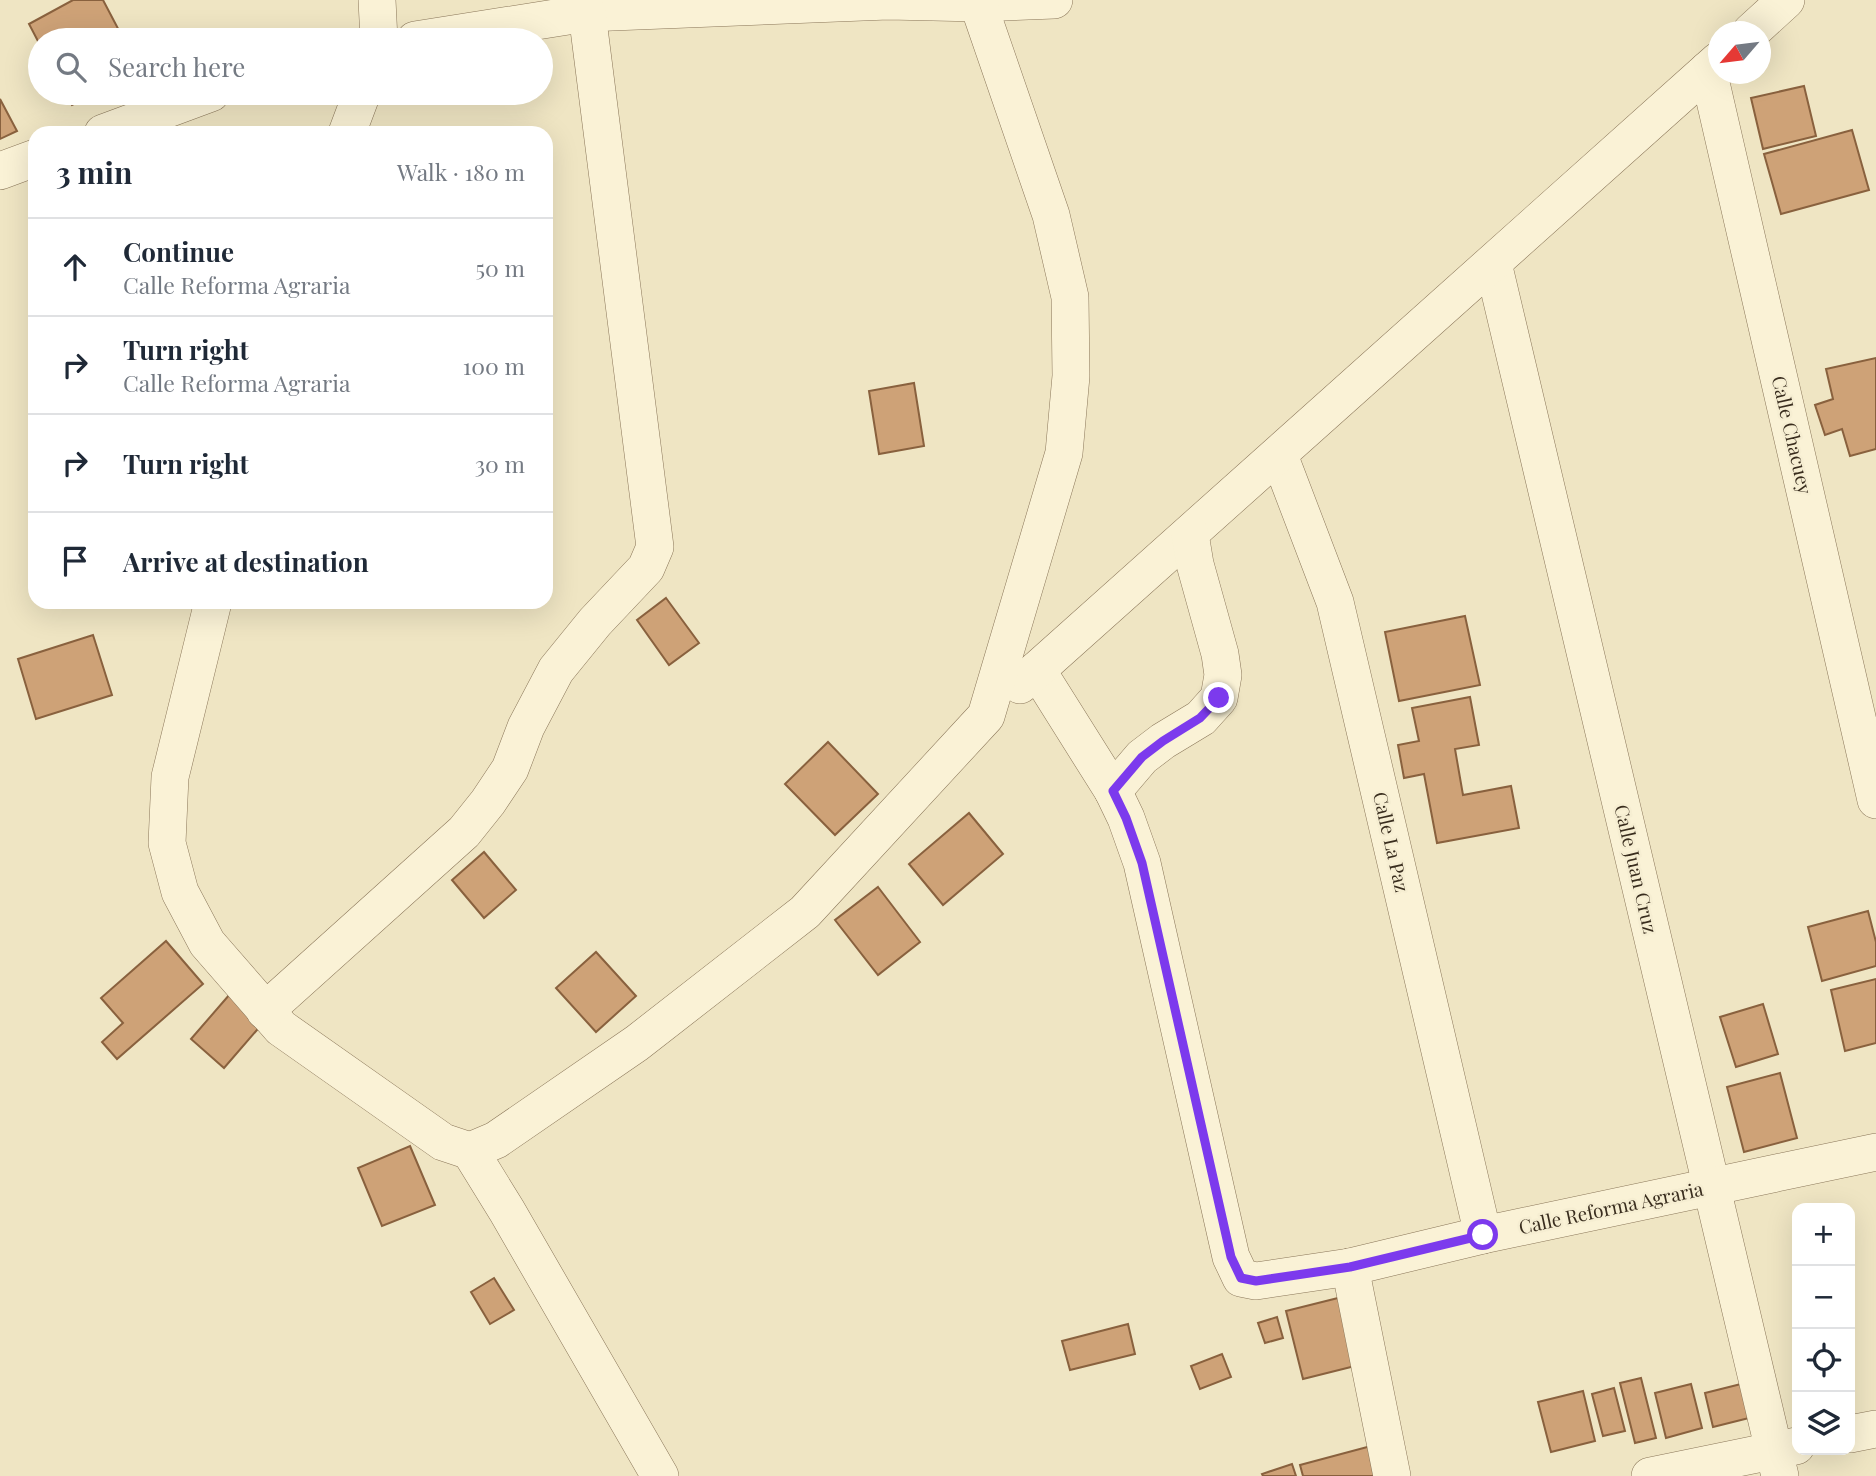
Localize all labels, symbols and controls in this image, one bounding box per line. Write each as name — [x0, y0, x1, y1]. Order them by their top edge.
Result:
north arrow — [1708, 21, 1771, 84]
search box — [28, 28, 553, 105]
icon: search — [52, 48, 90, 86]
text: Search here — [108, 49, 245, 84]
text: 3 min — [56, 152, 132, 192]
text: Walk · 180 m — [397, 156, 525, 187]
text: Continue — [123, 234, 234, 269]
icon: ahead — [56, 248, 94, 286]
text: 50 m — [476, 252, 525, 283]
text: Calle Reforma Agraria — [123, 269, 351, 300]
text: Turn right — [123, 332, 249, 367]
icon: right — [56, 346, 94, 384]
text: 100 m — [463, 350, 525, 381]
text: Calle Reforma Agraria — [123, 367, 351, 398]
street label: Calle Chacuey — [1767, 373, 1819, 497]
icon: right — [56, 444, 94, 482]
text: Turn right — [123, 446, 249, 481]
text: 30 m — [475, 448, 525, 479]
icon: arrive — [56, 542, 94, 580]
text: Arrive at destination — [123, 544, 369, 579]
route end — [1203, 682, 1234, 713]
street label: Calle La Paz — [1368, 789, 1416, 894]
street label: Calle Juan Cruz — [1609, 802, 1664, 936]
street label: Calle Reforma Agraria — [1516, 1175, 1706, 1239]
map controls — [1792, 1203, 1855, 1455]
button: + — [1792, 1203, 1855, 1266]
route start — [1467, 1219, 1498, 1250]
button: − — [1792, 1266, 1855, 1329]
button: locate — [1792, 1329, 1855, 1392]
button: layers — [1792, 1392, 1855, 1455]

